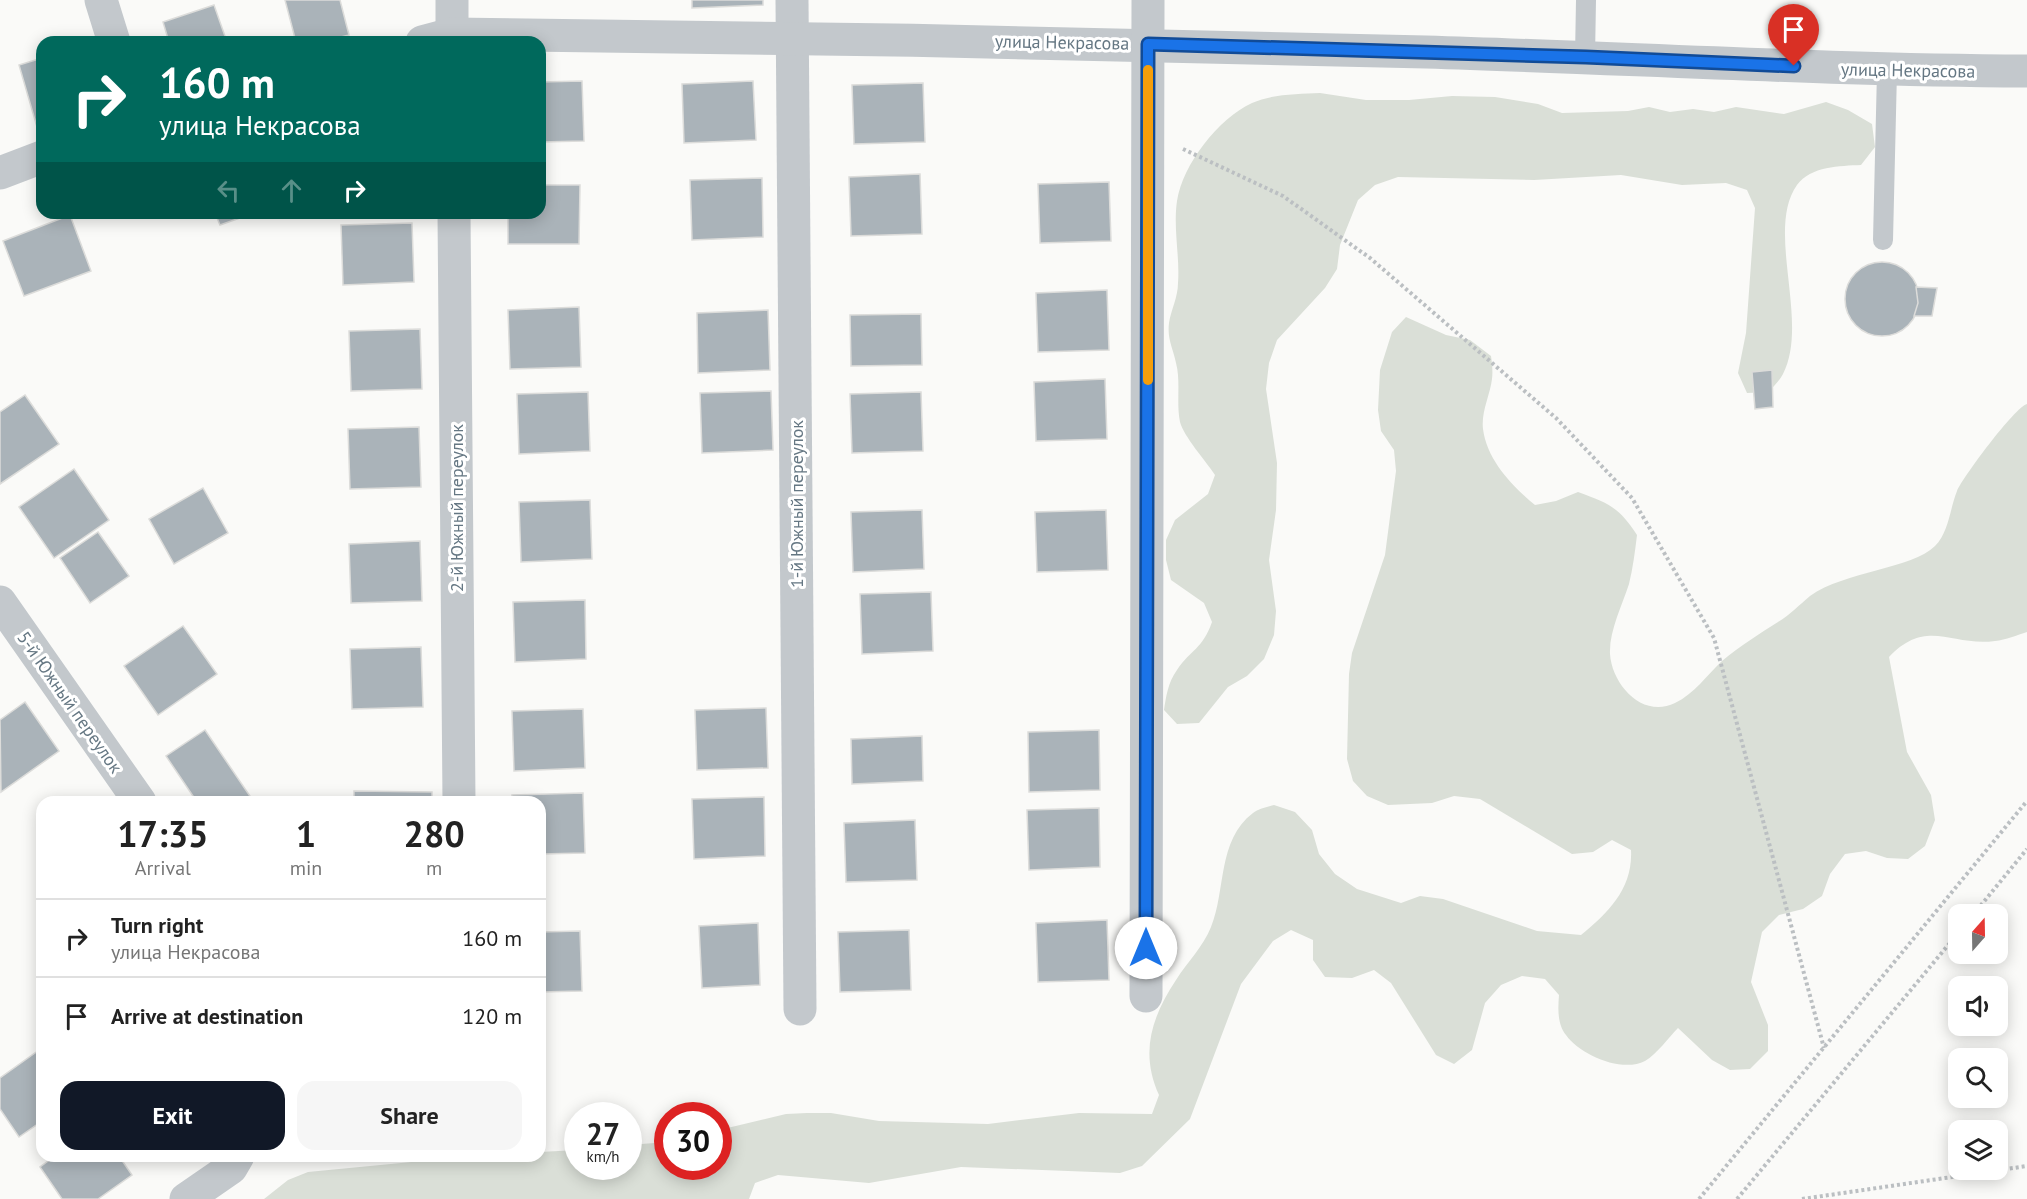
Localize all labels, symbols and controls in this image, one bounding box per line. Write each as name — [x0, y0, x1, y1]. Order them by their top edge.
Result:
pin — [1768, 4, 1819, 66]
icon: arrive — [1777, 13, 1810, 46]
street label: улица Некрасова — [995, 29, 1129, 55]
text: 160 m — [159, 55, 275, 110]
street label: улица Некрасова — [1841, 57, 1975, 83]
icon: right — [60, 60, 138, 138]
text: улица Некрасова — [159, 108, 361, 142]
icon: left — [212, 174, 245, 207]
icon: ahead — [275, 174, 308, 207]
icon: right — [338, 174, 371, 207]
street label: 1-й Южный переулок — [785, 420, 808, 588]
street label: 2-й Южный переулок — [445, 424, 468, 592]
street label: 5-й Южный переулок — [12, 627, 128, 778]
text: 17:35 — [117, 810, 209, 857]
text: 1 — [296, 810, 316, 857]
text: 280 — [404, 810, 465, 857]
text: Arrival — [135, 855, 191, 881]
text: min — [290, 855, 322, 881]
text: m — [426, 855, 442, 881]
north arrow — [1948, 904, 2008, 964]
map controls — [1948, 904, 2008, 1180]
text: Turn right — [111, 911, 203, 939]
position arrow — [1114, 916, 1178, 980]
icon: right — [60, 922, 93, 955]
text: 160 m — [462, 924, 522, 952]
text: улица Некрасова — [111, 939, 260, 965]
button: sound — [1948, 976, 2008, 1036]
icon: arrive — [60, 1000, 93, 1033]
text: Arrive at destination — [111, 1002, 303, 1030]
text: 120 m — [462, 1002, 522, 1030]
button: search — [1948, 1048, 2008, 1108]
button: Exit — [60, 1081, 285, 1150]
button: Share — [297, 1081, 522, 1150]
speed limit sign: 30 — [654, 1102, 732, 1180]
text: 27 — [586, 1114, 620, 1153]
button: layers — [1948, 1120, 2008, 1180]
text: km/h — [587, 1147, 619, 1166]

